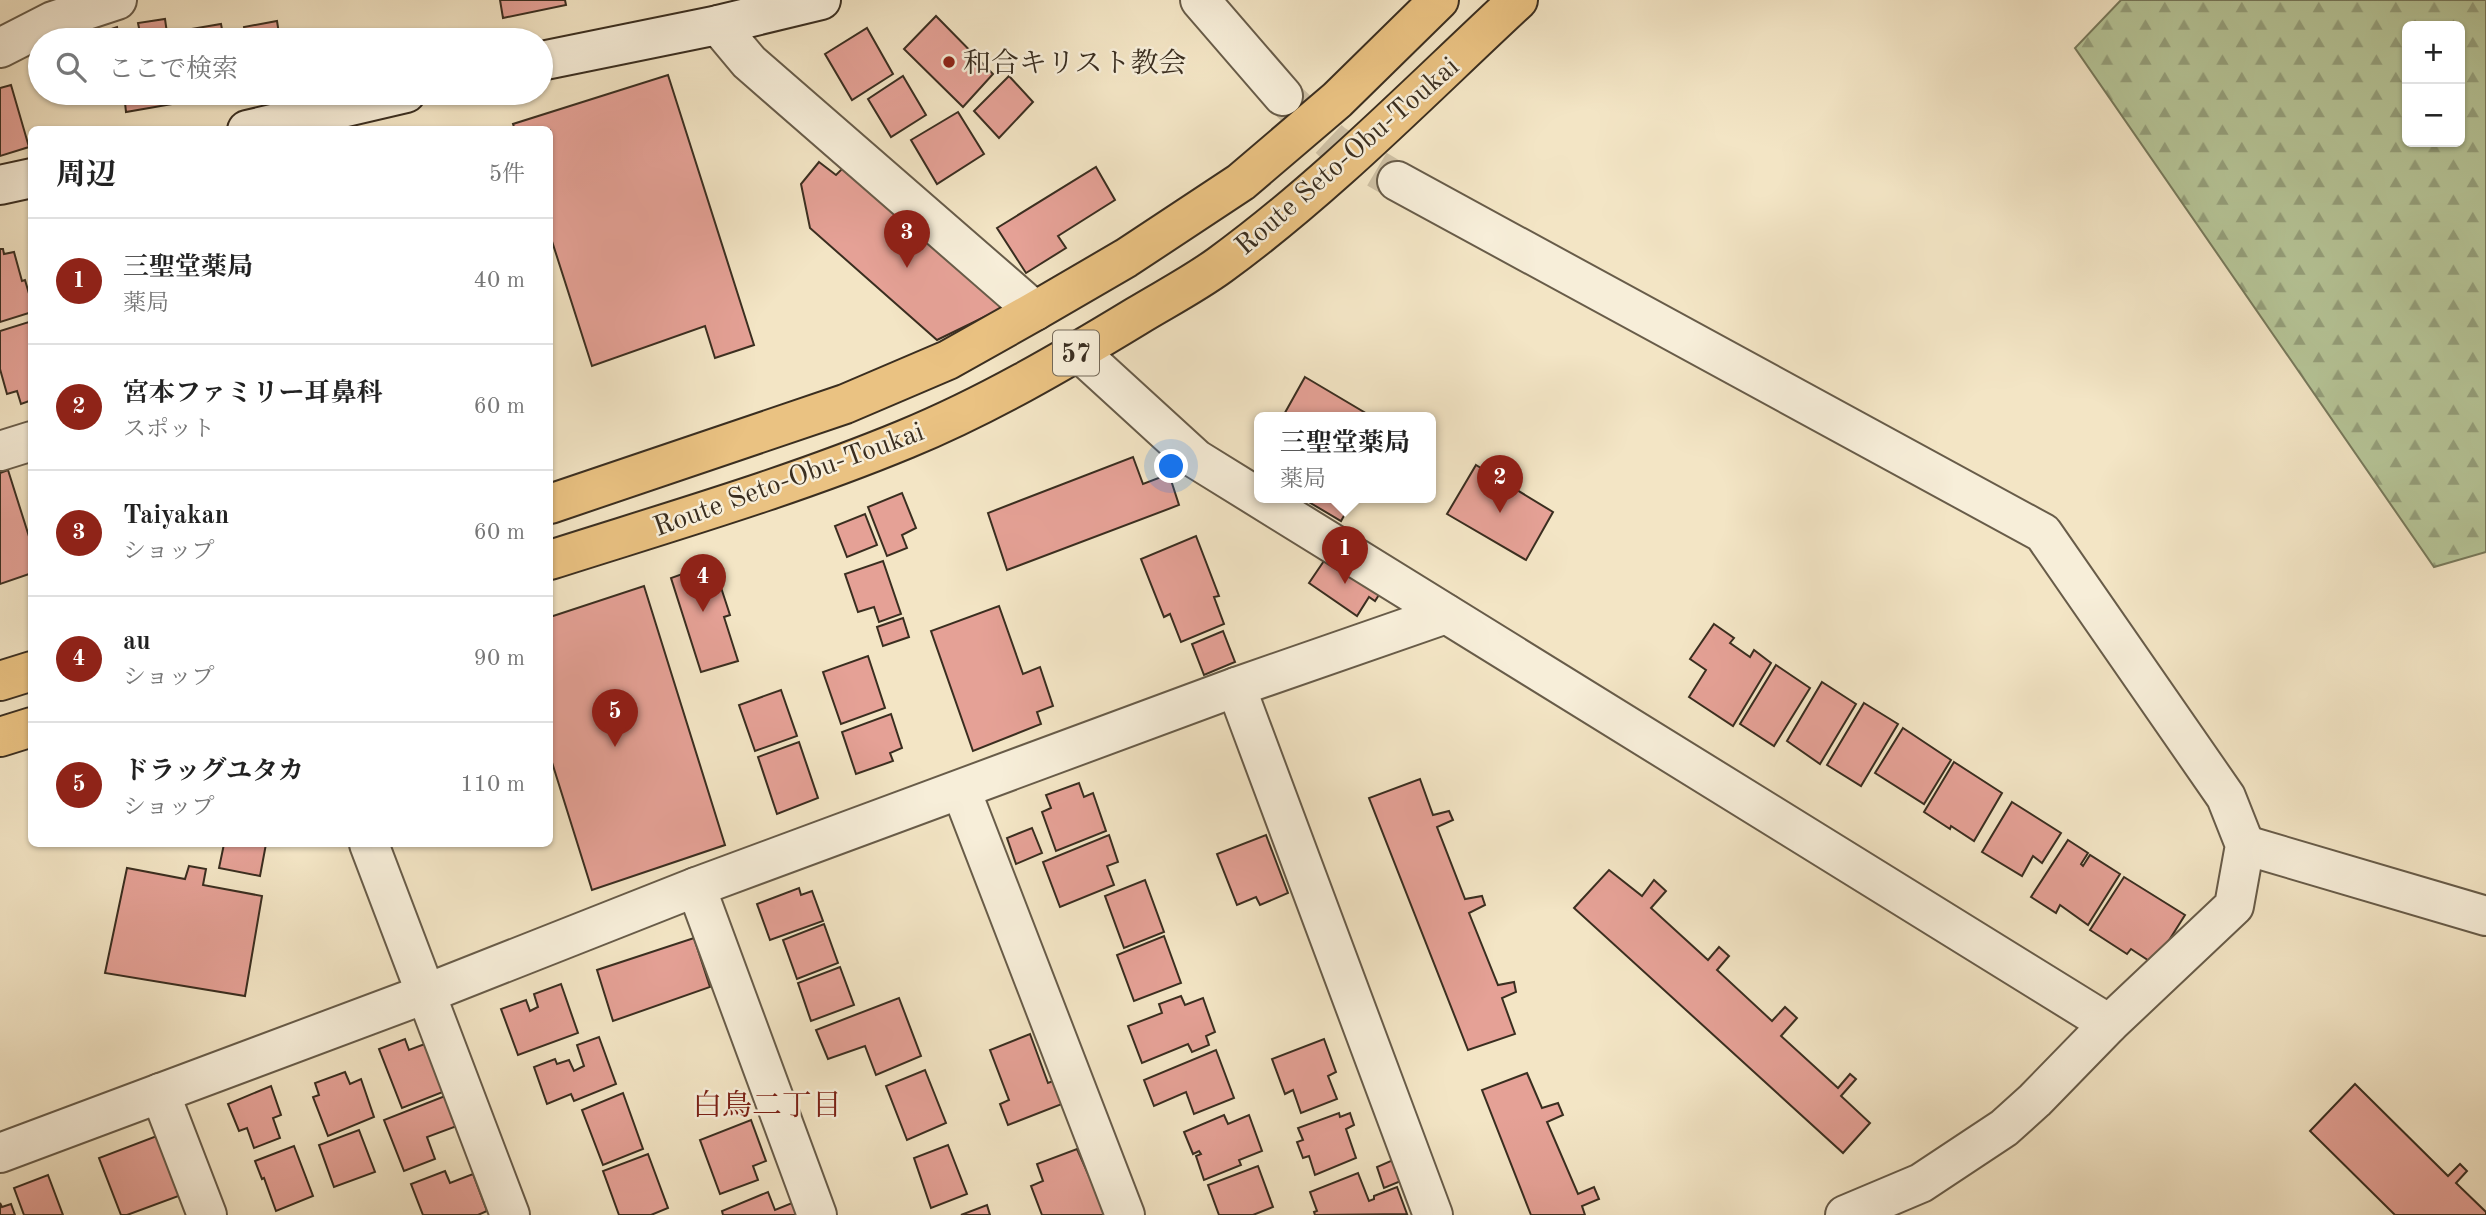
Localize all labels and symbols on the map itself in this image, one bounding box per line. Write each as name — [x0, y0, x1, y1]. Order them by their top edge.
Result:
place label: 和合キリスト教会 — [963, 48, 1186, 79]
street label: Route Seto-Obu-Toukai — [1231, 53, 1465, 262]
marker: 和合キリスト教会 — [941, 54, 957, 70]
pin: 3 — [884, 210, 930, 268]
road number: 57 — [1053, 330, 1099, 376]
street label: Route Seto-Obu-Toukai — [650, 419, 928, 543]
your location — [1154, 449, 1188, 483]
pin: 2 — [1477, 455, 1523, 513]
pin: 1 — [1322, 526, 1368, 584]
pin: 4 — [680, 554, 726, 612]
pin: 5 — [592, 689, 638, 747]
district label: 白鳥二丁目 — [692, 1089, 842, 1122]

